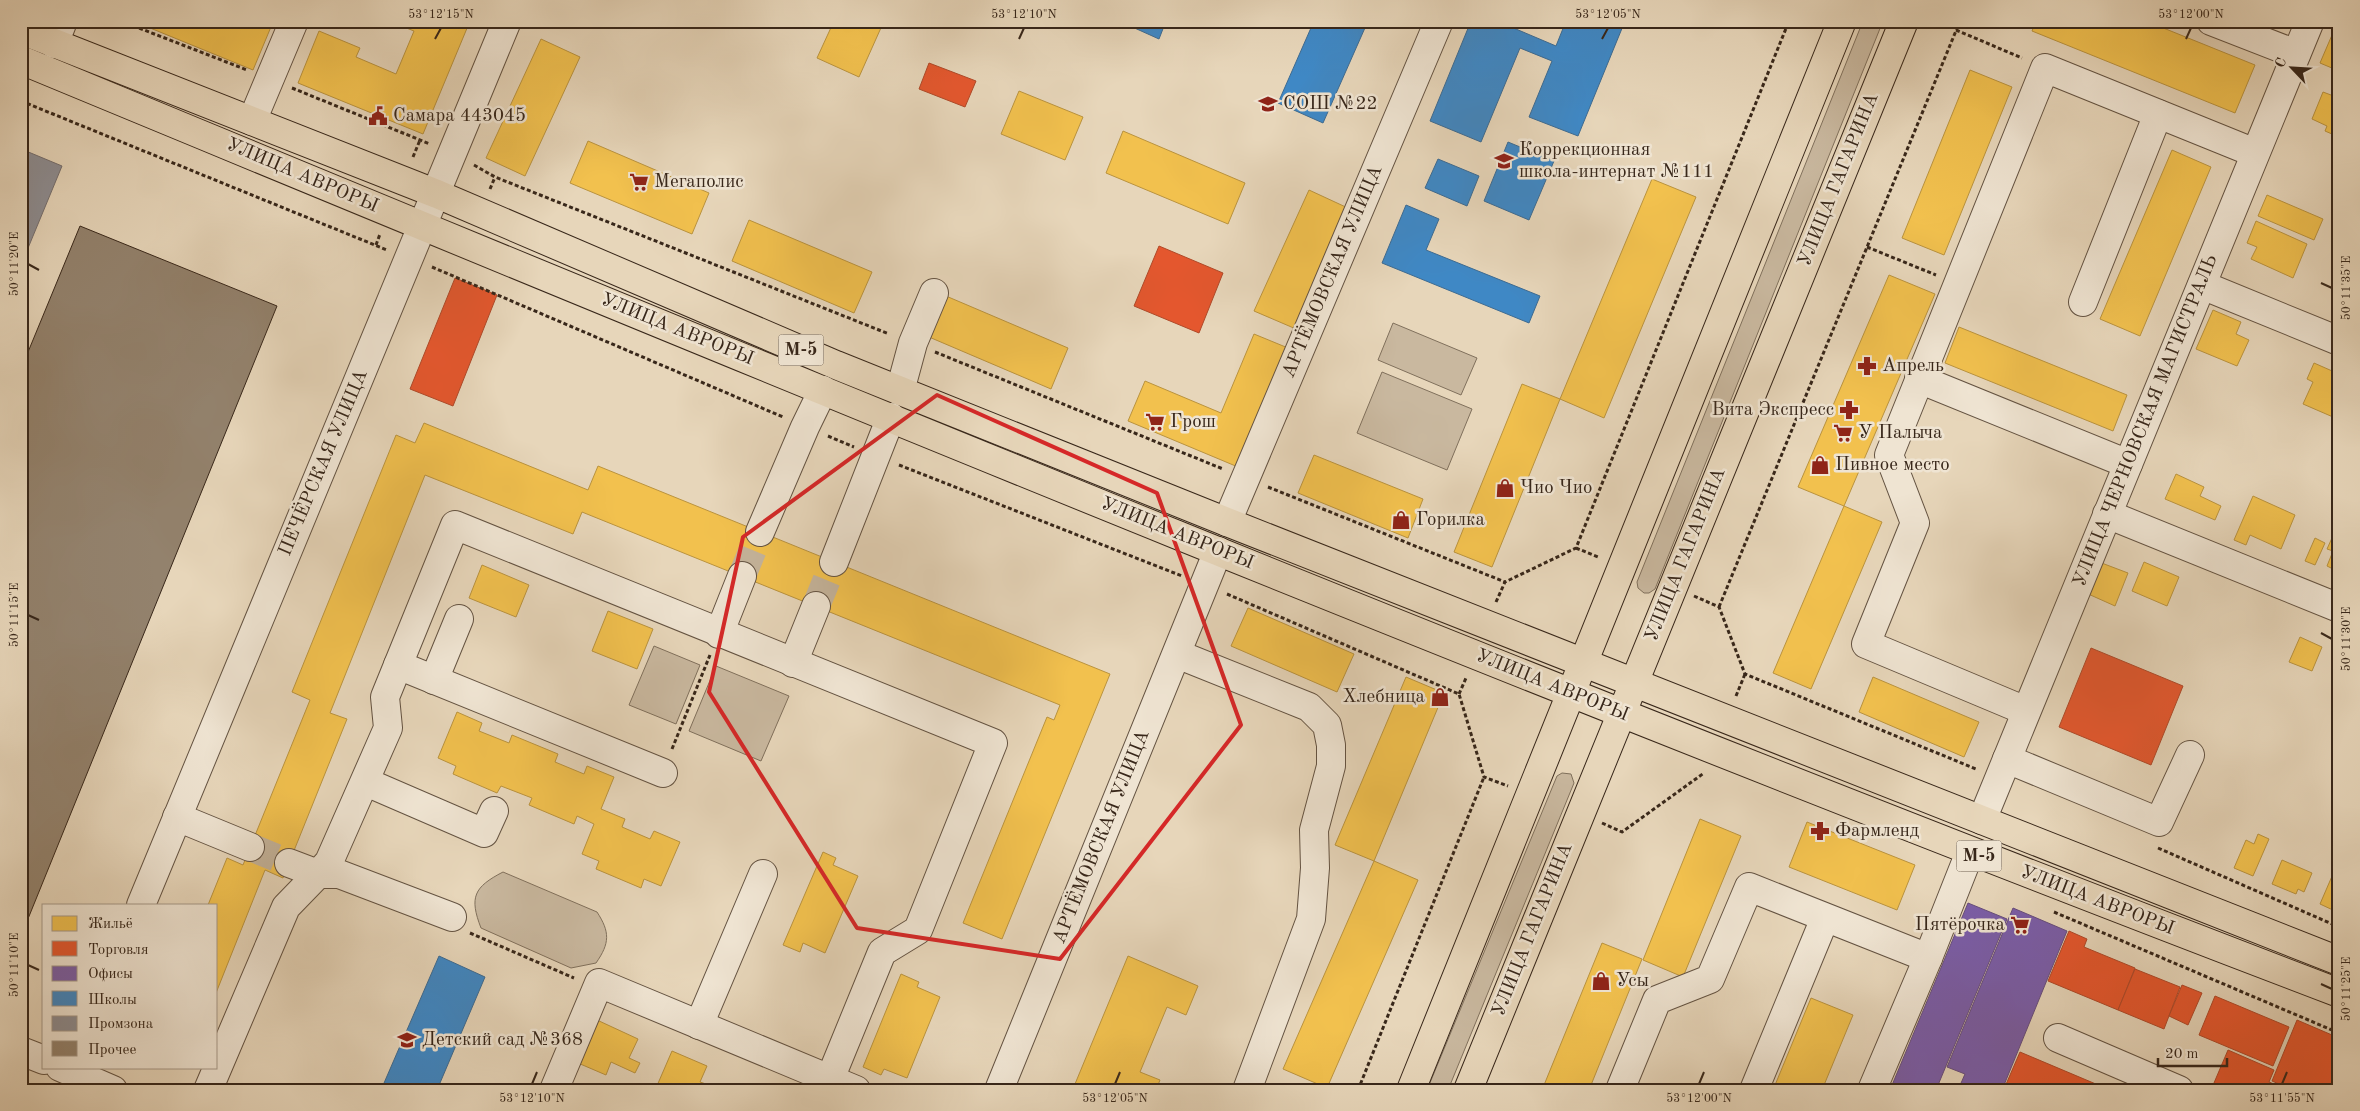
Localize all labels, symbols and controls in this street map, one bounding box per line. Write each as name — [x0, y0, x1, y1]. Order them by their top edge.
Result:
text: 53°12'15"N — [408, 8, 474, 21]
text: 53°12'10"N — [991, 8, 1057, 21]
text: 53°12'05"N — [1575, 8, 1641, 21]
text: 53°12'00"N — [2158, 8, 2224, 21]
north arrow — [2268, 42, 2318, 92]
text: С — [2273, 56, 2289, 70]
street label: УЛИЦА ГАГАРИНА — [1796, 90, 1883, 269]
school or university icon: СОШ №22 — [1257, 93, 1279, 115]
place label: СОШ №22 — [1283, 95, 1378, 114]
public building icon: Самара 443045 — [367, 105, 389, 127]
place label: Самара 443045 — [393, 107, 526, 126]
street label: УЛИЦА АВРОРЫ — [223, 135, 381, 217]
place label: Коррекционная школа-интернат №111 — [1519, 141, 1714, 182]
school or university icon: Коррекционная школа-интернат №111 — [1493, 150, 1515, 172]
street label: АРТЁМОВСКАЯ УЛИЦА — [1277, 161, 1387, 381]
supermarket icon: Мегаполис — [628, 171, 650, 193]
place label: Мегаполис — [654, 173, 744, 192]
text: 50°11'20"E — [8, 232, 21, 296]
street label: УЛИЦА ЧЕРНОВСКАЯ МАГИСТРАЛЬ — [2070, 252, 2222, 590]
text: 50°11'35"E — [2340, 256, 2353, 320]
street label: УЛИЦА АВРОРЫ — [598, 291, 756, 369]
road number: М-5 — [778, 334, 824, 366]
pharmacy icon: Апрель — [1856, 355, 1878, 377]
place label: Апрель — [1882, 357, 1944, 376]
street label: ПЕЧЁРСКАЯ УЛИЦА — [273, 366, 372, 559]
pharmacy icon: Вита Экспресс — [1838, 399, 1860, 421]
place label: Вита Экспресс — [1711, 401, 1834, 420]
supermarket icon: Грош — [1144, 411, 1166, 433]
place label: Грош — [1170, 413, 1216, 432]
supermarket icon: У Палыча — [1832, 422, 1854, 444]
place label: У Палыча — [1858, 424, 1943, 443]
shop icon: Пивное место — [1809, 454, 1831, 476]
place label: Пивное место — [1835, 456, 1950, 475]
street label: УЛИЦА ГАГАРИНА — [1643, 465, 1730, 644]
shop icon: Чио Чио — [1494, 477, 1516, 499]
place label: Чио Чио — [1520, 479, 1592, 498]
street label: УЛИЦА АВРОРЫ — [1098, 495, 1256, 573]
shop icon: Горилка — [1390, 509, 1412, 531]
place label: Горилка — [1416, 511, 1486, 530]
text: 50°11'15"E — [8, 583, 21, 647]
text: 50°11'30"E — [2340, 607, 2353, 671]
street label: УЛИЦА АВРОРЫ — [1473, 647, 1631, 725]
shop icon: Хлебница — [1429, 686, 1451, 708]
place label: Хлебница — [1343, 688, 1426, 707]
street label: АРТЁМОВСКАЯ УЛИЦА — [1048, 726, 1154, 947]
pharmacy icon: Фармленд — [1809, 820, 1831, 842]
place label: Фармленд — [1835, 822, 1920, 841]
street label: УЛИЦА ГАГАРИНА — [1490, 840, 1577, 1019]
road number: М-5 — [1956, 840, 2002, 871]
street label: УЛИЦА АВРОРЫ — [2017, 863, 2177, 939]
legend — [42, 904, 218, 1068]
supermarket icon: Пятёрочка — [2009, 914, 2031, 936]
place label: Пятёрочка — [1915, 916, 2006, 935]
text: Жильё — [88, 917, 133, 932]
text: 50°11'10"E — [8, 933, 21, 997]
text: Торговля — [88, 943, 149, 958]
text: 50°11'25"E — [2340, 957, 2353, 1021]
text: Офисы — [88, 967, 133, 982]
shop icon: Усы — [1590, 970, 1612, 992]
place label: Усы — [1616, 972, 1649, 991]
text: Школы — [88, 993, 137, 1008]
text: Промзона — [88, 1017, 154, 1032]
school or university icon: Детский сад №368 — [396, 1029, 418, 1051]
place label: Детский сад №368 — [422, 1031, 583, 1050]
scale bar — [2158, 1036, 2226, 1068]
text: Прочее — [88, 1043, 136, 1058]
text: 20 m — [2165, 1047, 2199, 1062]
text: 53°12'10"N — [499, 1092, 565, 1105]
text: 53°12'05"N — [1082, 1092, 1148, 1105]
text: 53°12'00"N — [1666, 1092, 1732, 1105]
text: 53°11'55"N — [2249, 1092, 2315, 1105]

